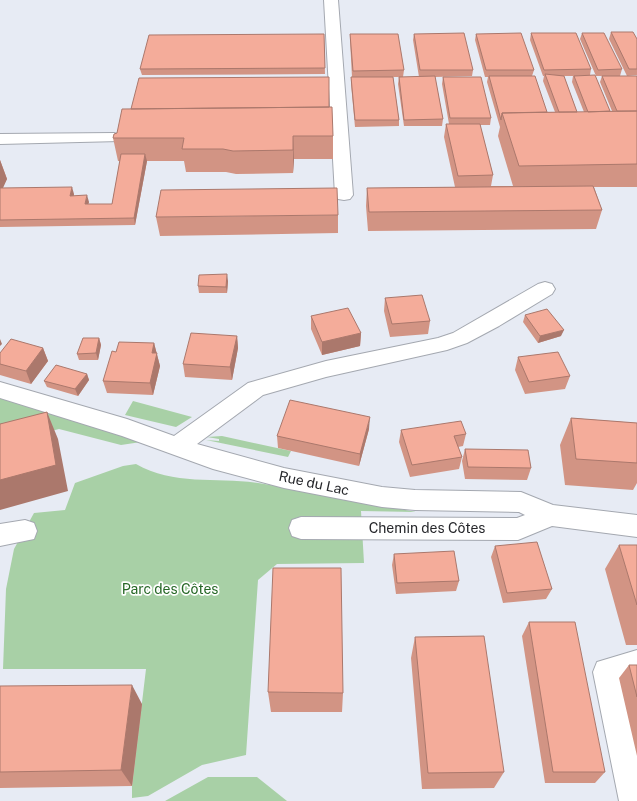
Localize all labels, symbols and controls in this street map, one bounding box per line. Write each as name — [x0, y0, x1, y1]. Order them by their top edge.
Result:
street label: Rue du Lac — [277, 468, 351, 498]
street label: Chemin des Côtes — [369, 520, 485, 536]
park label: Parc des Côtes — [122, 581, 218, 597]

